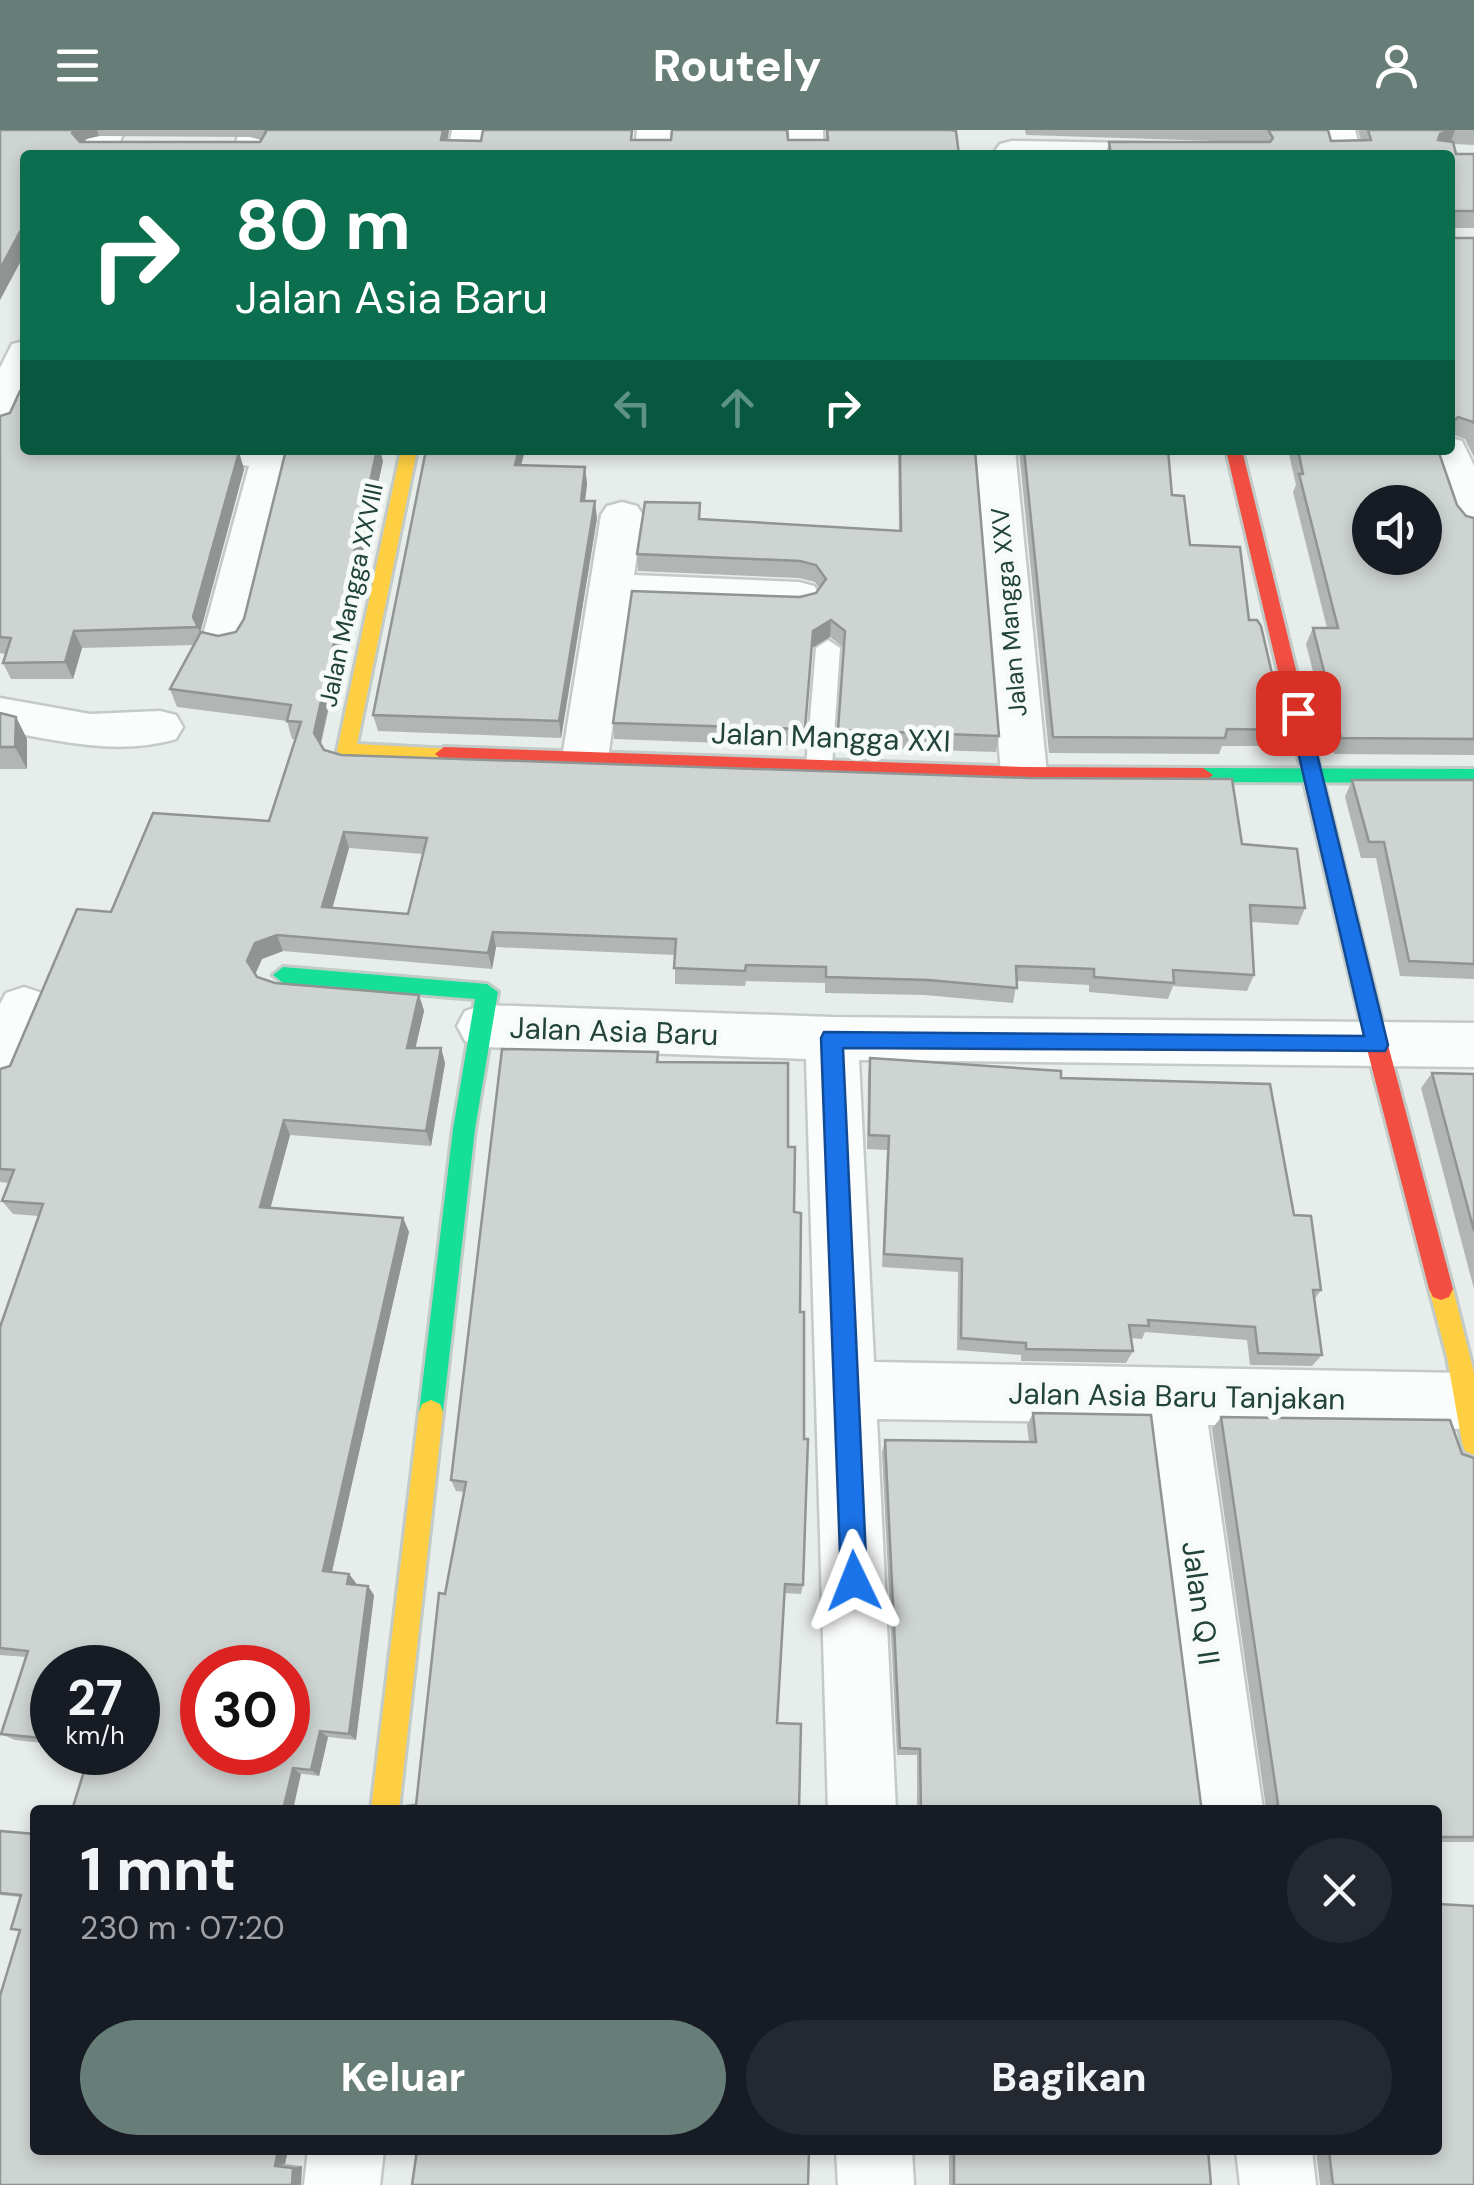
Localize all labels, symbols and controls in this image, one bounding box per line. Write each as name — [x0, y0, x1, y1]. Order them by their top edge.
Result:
text: Routely — [653, 36, 821, 95]
icon: menu — [50, 38, 105, 93]
icon: person — [1369, 38, 1424, 93]
text: 80 m — [235, 180, 411, 271]
icon: right — [70, 190, 200, 320]
text: Jalan Asia Baru — [235, 268, 548, 327]
icon: left — [605, 380, 660, 435]
icon: ahead — [710, 380, 765, 435]
icon: right — [815, 380, 870, 435]
street label: Jalan Mangga XXVIII — [311, 480, 391, 710]
map controls — [1352, 485, 1442, 575]
button: sound — [1352, 485, 1442, 575]
street label: Jalan Mangga XXV — [983, 506, 1035, 718]
pin — [1256, 671, 1341, 756]
icon: arrive — [1271, 686, 1326, 741]
street label: Jalan Mangga XXI — [711, 713, 951, 761]
street label: Jalan Asia Baru — [509, 1008, 719, 1054]
street label: Jalan Asia Baru Tanjakan — [1008, 1374, 1346, 1418]
position arrow — [802, 1529, 906, 1633]
street label: Jalan Q II — [1173, 1538, 1229, 1668]
speed limit sign: 30 — [180, 1645, 310, 1775]
text: 27 — [67, 1665, 123, 1731]
text: km/h — [65, 1719, 125, 1752]
text: 1 mnt — [80, 1830, 236, 1909]
button: close — [1287, 1838, 1392, 1943]
text: 230 m · 07:20 — [80, 1907, 285, 1949]
button: Keluar — [80, 2020, 726, 2135]
button: Bagikan — [746, 2020, 1392, 2135]

